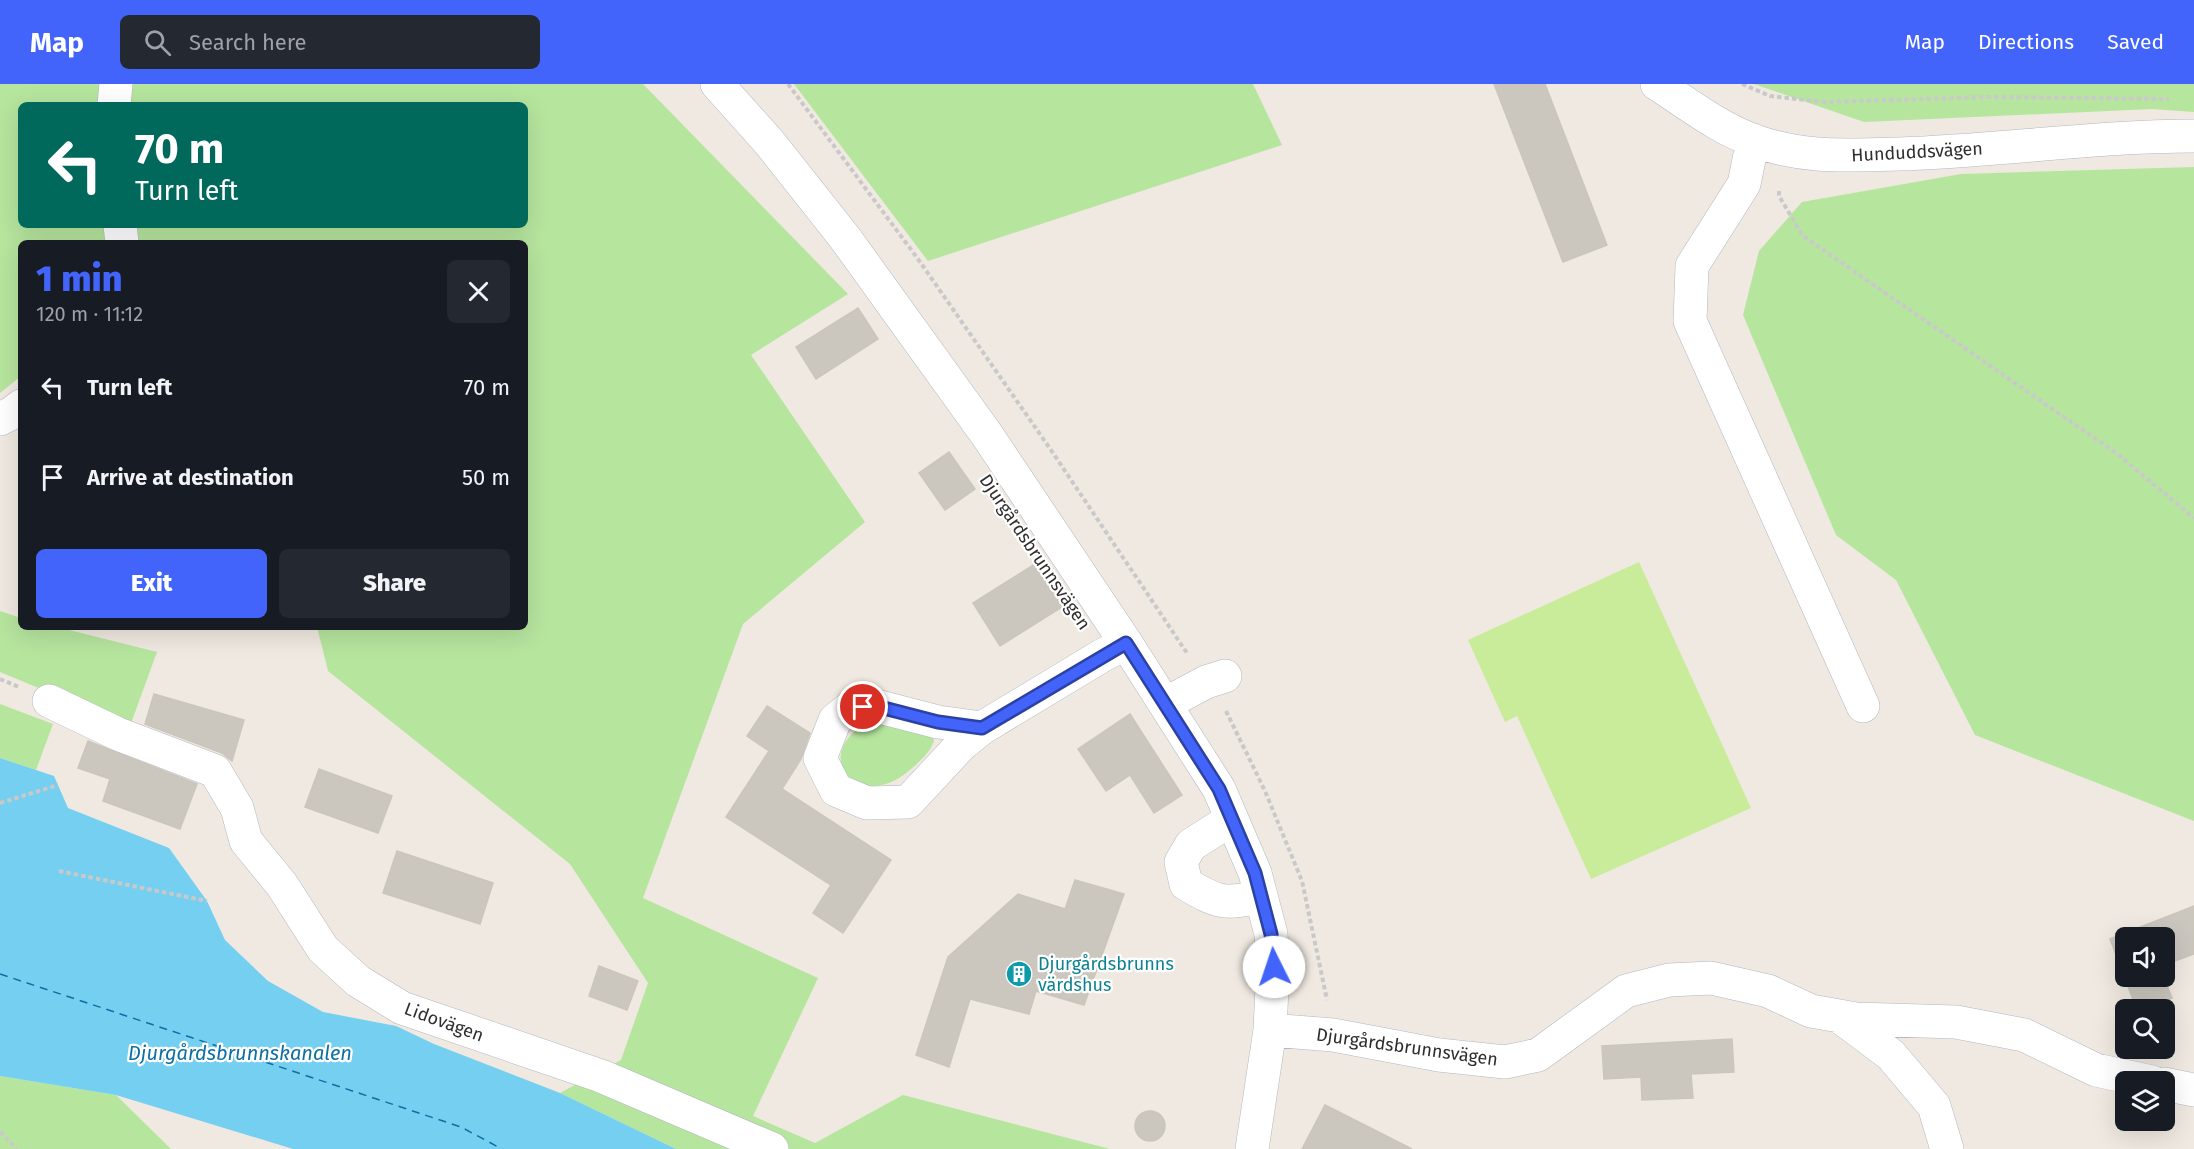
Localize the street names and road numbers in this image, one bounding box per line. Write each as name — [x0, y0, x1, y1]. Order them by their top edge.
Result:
street label: Hunduddsvägen — [1851, 138, 1983, 166]
street label: Djurgårdsbrunnsvägen — [975, 470, 1095, 634]
street label: Lidovägen — [401, 997, 487, 1047]
street label: Djurgårdsbrunnsvägen — [1315, 1023, 1499, 1071]

